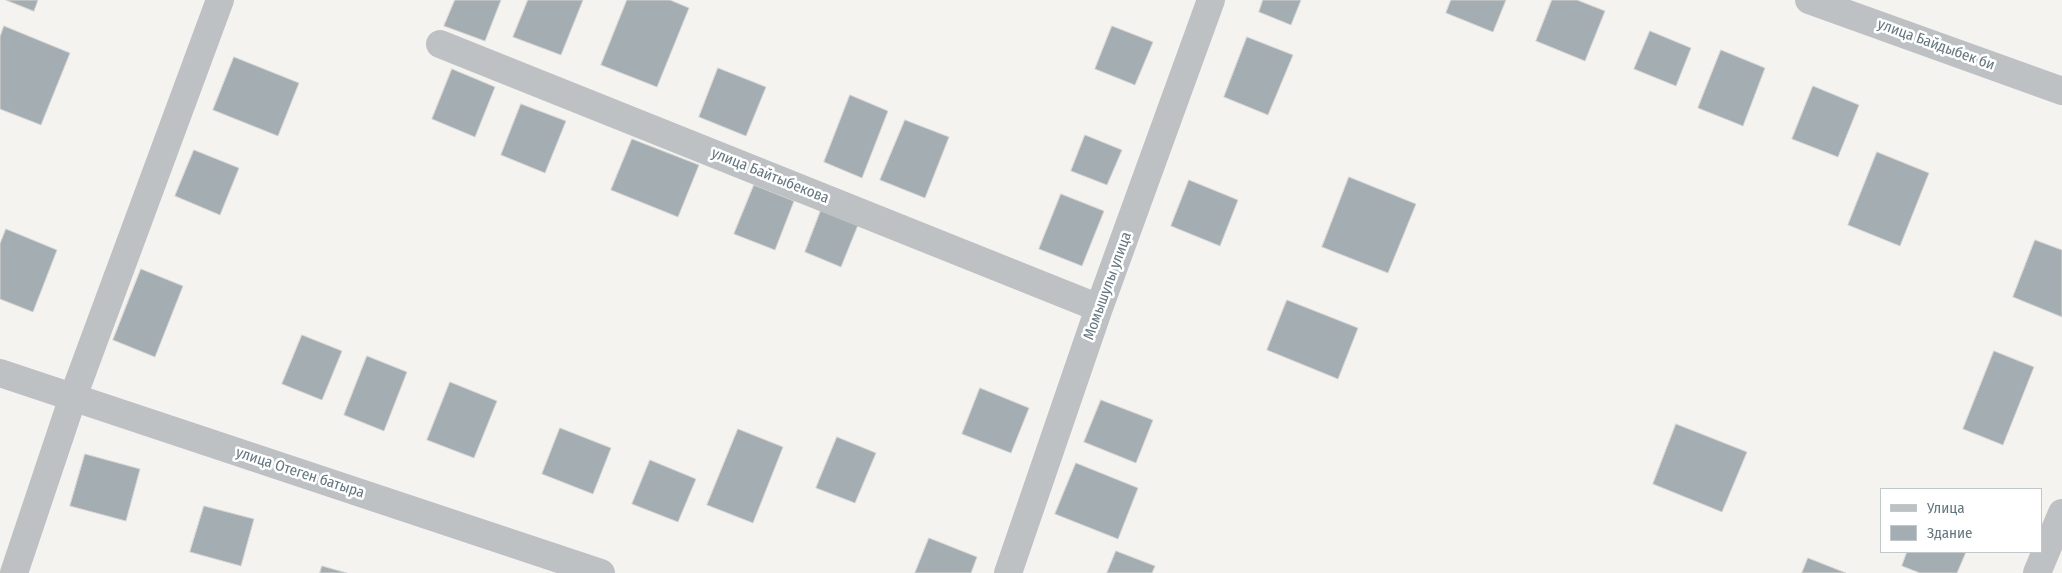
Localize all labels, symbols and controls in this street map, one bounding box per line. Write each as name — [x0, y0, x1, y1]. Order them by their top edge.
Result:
street label: улица Байдыбек би — [1875, 15, 1997, 75]
street label: улица Байтыбекова — [709, 144, 831, 208]
street label: Момышулы улица — [1080, 230, 1136, 342]
street label: улица Отеген батыра — [234, 444, 366, 502]
legend — [1880, 488, 2042, 553]
text: Улица — [1927, 499, 1965, 517]
text: Здание — [1927, 524, 1973, 542]

